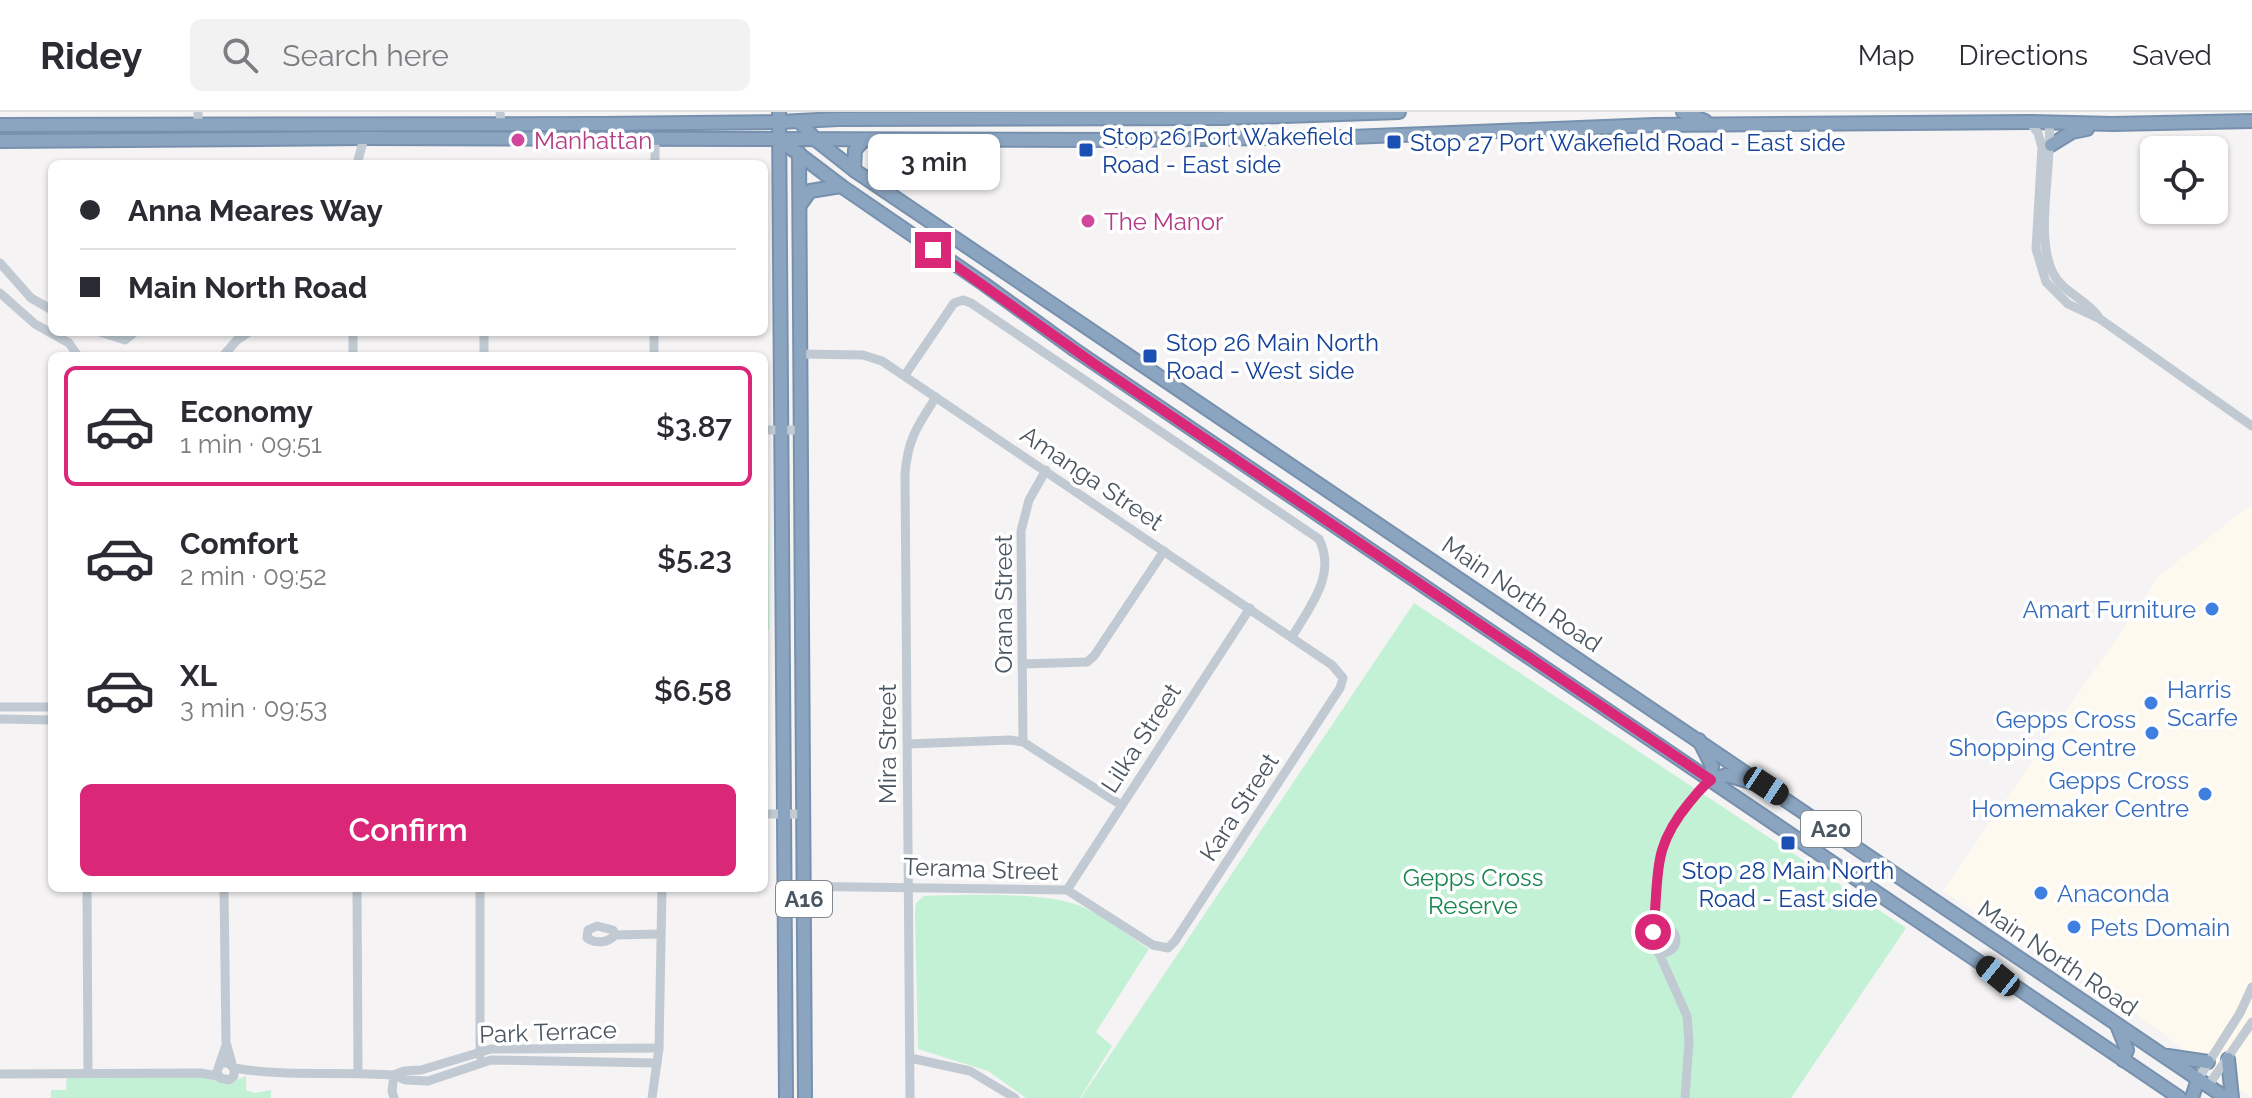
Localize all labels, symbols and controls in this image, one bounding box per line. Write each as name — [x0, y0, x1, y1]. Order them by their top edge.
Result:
search box — [190, 19, 750, 91]
text: Ridey — [40, 33, 142, 78]
icon: search — [218, 33, 262, 77]
text: Search here — [282, 38, 449, 73]
text: Map — [1858, 39, 1915, 72]
text: Directions — [1959, 39, 2088, 72]
text: Saved — [2132, 39, 2212, 72]
place label: Stop 26 Port Wakefield Road - East side — [1102, 122, 1354, 179]
place label: Manhattan — [534, 126, 652, 155]
place label: Stop 27 Port Wakefield Road - East side — [1410, 128, 1845, 157]
marker: Manhattan — [509, 131, 527, 149]
marker: Stop 27 Port Wakefield Road - East side — [1385, 133, 1403, 151]
callout: 3 min — [867, 134, 999, 190]
map controls — [2140, 136, 2228, 224]
button: locate — [2140, 136, 2228, 224]
marker: Stop 26 Port Wakefield Road - East side — [1077, 141, 1095, 159]
text: 3 min — [901, 147, 967, 177]
text: Anna Meares Way — [128, 193, 383, 228]
place label: The Manor — [1104, 207, 1224, 236]
marker: The Manor — [1079, 212, 1097, 230]
route end — [915, 232, 951, 268]
text: Main North Road — [128, 270, 367, 305]
place label: Stop 26 Main North Road - West side — [1166, 328, 1379, 385]
marker: Stop 26 Main North Road - West side — [1141, 347, 1159, 365]
icon: car — [84, 390, 156, 462]
text: Economy — [180, 394, 313, 429]
text: $3.87 — [656, 409, 732, 444]
street label: Amanga Street — [1015, 420, 1169, 536]
text: 1 min · 09:51 — [180, 429, 322, 459]
icon: car — [84, 522, 156, 594]
text: Comfort — [180, 526, 299, 561]
street label: Main North Road — [1437, 530, 1607, 658]
street label: Orana Street — [989, 534, 1018, 674]
text: $5.23 — [657, 541, 732, 576]
text: 2 min · 09:52 — [180, 561, 327, 591]
place label: Amart Furniture — [2022, 595, 2196, 624]
marker: Amart Furniture — [2203, 600, 2221, 618]
icon: car — [84, 654, 156, 726]
text: XL — [180, 658, 217, 693]
text: $6.58 — [654, 673, 732, 708]
place label: Harris Scarfe — [2167, 675, 2238, 732]
street label: Lilka Street — [1095, 678, 1187, 798]
street label: Mira Street — [873, 684, 902, 804]
text: 3 min · 09:53 — [180, 693, 328, 723]
marker: Harris Scarfe — [2142, 694, 2160, 712]
place label: Gepps Cross Shopping Centre — [1949, 705, 2136, 762]
marker: Gepps Cross Shopping Centre — [2143, 724, 2161, 742]
street label: Kara Street — [1193, 748, 1285, 866]
car — [1739, 763, 1793, 809]
place label: Gepps Cross Homemaker Centre — [1971, 766, 2189, 823]
button: Confirm — [80, 784, 736, 876]
marker: Gepps Cross Homemaker Centre — [2196, 785, 2214, 803]
road number: A20 — [1801, 811, 1861, 847]
marker: Stop 28 Main North Road - East side — [1779, 834, 1797, 852]
street label: Terama Street — [903, 852, 1059, 886]
place label: Stop 28 Main North Road - East side — [1682, 856, 1894, 913]
park label: Gepps Cross Reserve — [1403, 863, 1543, 920]
place label: Anaconda — [2057, 879, 2170, 908]
road number: A16 — [776, 881, 832, 917]
marker: Anaconda — [2032, 884, 2050, 902]
street label: Main North Road — [1973, 894, 2143, 1022]
place label: Pets Domain — [2090, 913, 2230, 942]
route start — [1635, 914, 1671, 950]
marker: Pets Domain — [2065, 918, 2083, 936]
car — [1972, 952, 2024, 1000]
street label: Park Terrace — [479, 1015, 617, 1049]

